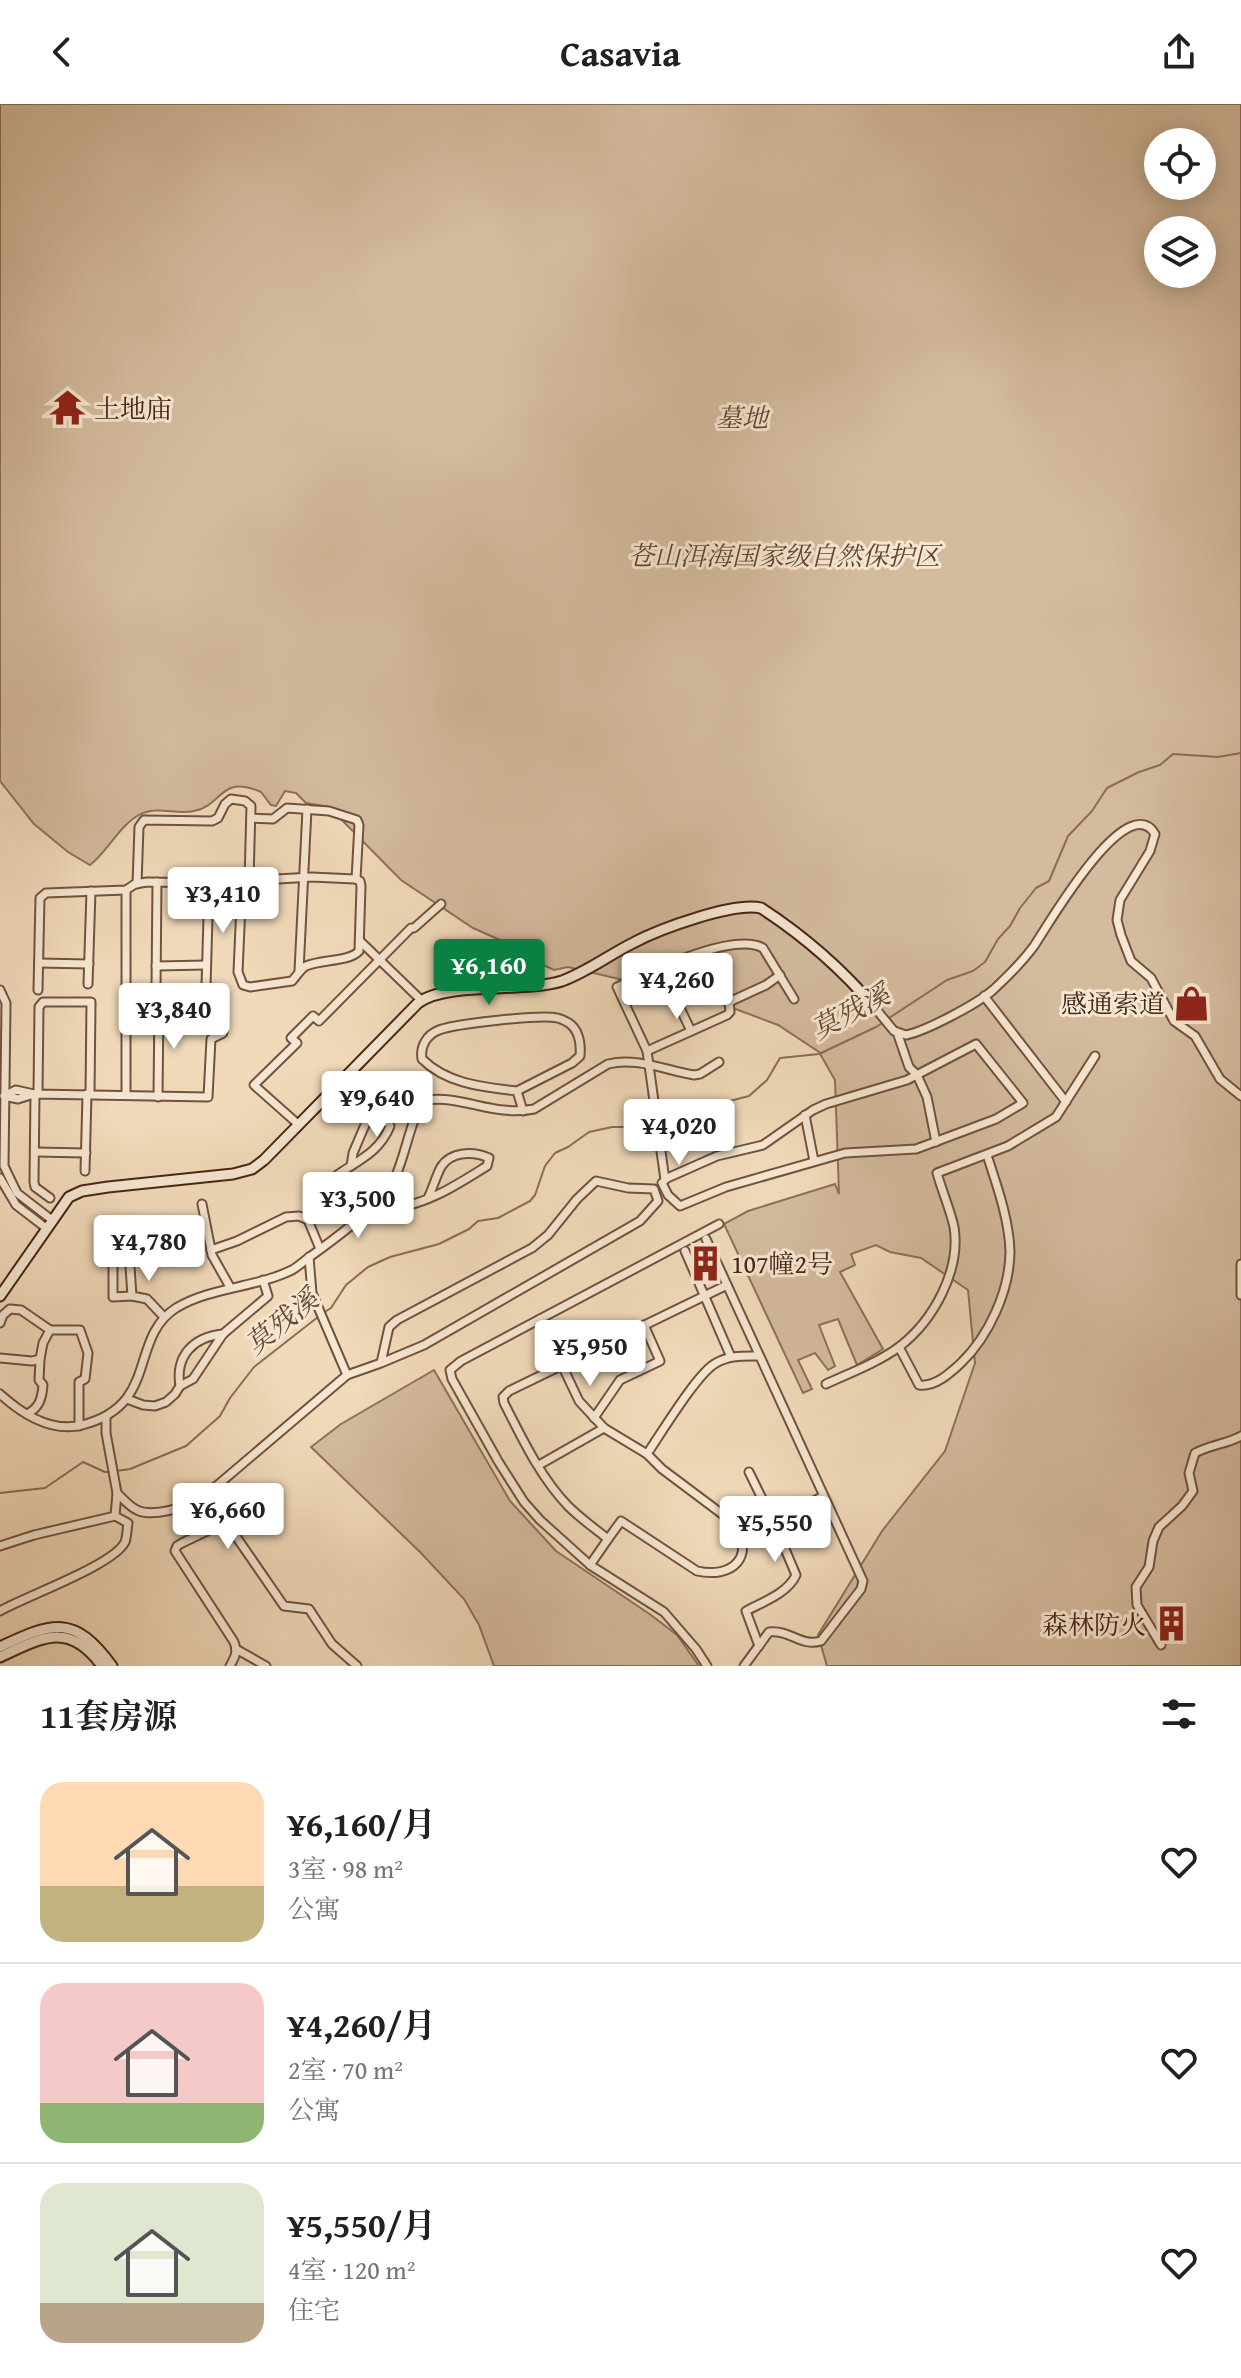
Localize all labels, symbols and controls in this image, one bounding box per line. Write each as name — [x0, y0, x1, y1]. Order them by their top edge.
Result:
text: Casavia — [560, 26, 681, 79]
icon: back — [40, 30, 84, 74]
icon: share — [1157, 30, 1201, 74]
map controls — [1144, 128, 1216, 288]
button: locate — [1144, 128, 1216, 200]
button: layers — [1144, 216, 1216, 288]
temple icon: 土地庙 — [49, 389, 87, 427]
place label: 土地庙 — [94, 389, 172, 428]
park label: 墓地 — [716, 398, 771, 437]
park label: 苍山洱海国家级自然保护区 — [628, 536, 943, 575]
pin: ¥3,410 — [158, 867, 288, 935]
text: ¥3,410 — [186, 873, 260, 912]
pin: ¥6,160 — [424, 939, 554, 1007]
text: ¥6,160 — [452, 945, 526, 984]
pin: ¥4,260 — [612, 953, 742, 1021]
text: ¥4,260 — [640, 959, 714, 998]
water label: 莫残溪 — [803, 972, 899, 1049]
pin: ¥3,840 — [109, 983, 239, 1051]
place label: 感通索道 — [1061, 984, 1165, 1023]
shop icon: 感通索道 — [1172, 984, 1210, 1022]
text: ¥3,840 — [137, 989, 211, 1028]
pin: ¥9,640 — [312, 1071, 442, 1139]
text: ¥9,640 — [340, 1077, 414, 1116]
pin: ¥4,020 — [614, 1099, 744, 1167]
text: ¥4,020 — [642, 1105, 716, 1144]
pin: ¥3,500 — [293, 1172, 423, 1240]
text: ¥3,500 — [321, 1178, 395, 1217]
pin: ¥4,780 — [84, 1215, 214, 1283]
text: ¥4,780 — [112, 1221, 186, 1260]
building icon: 107幢2号 — [686, 1244, 724, 1282]
place label: 107幢2号 — [731, 1244, 833, 1283]
water label: 莫残溪 — [235, 1277, 329, 1363]
pin: ¥5,950 — [525, 1320, 655, 1388]
text: ¥5,950 — [553, 1326, 627, 1365]
pin: ¥6,660 — [163, 1483, 293, 1551]
text: ¥6,660 — [191, 1489, 265, 1528]
pin: ¥5,550 — [710, 1496, 840, 1564]
text: ¥5,550 — [738, 1502, 812, 1541]
place label: 森林防火 — [1042, 1605, 1146, 1644]
building icon: 森林防火 — [1153, 1605, 1191, 1643]
text: 11套房源 — [40, 1691, 177, 1740]
icon: filters — [1157, 1692, 1201, 1736]
text: ¥6,160/月 — [288, 1799, 436, 1848]
icon: home — [104, 1814, 200, 1910]
icon: heart — [1157, 1840, 1201, 1884]
text: 3室 · 98 m² — [288, 1849, 403, 1888]
text: 公寓 — [288, 1889, 340, 1928]
text: ¥4,260/月 — [288, 2000, 436, 2049]
icon: home — [104, 2015, 200, 2111]
icon: heart — [1157, 2041, 1201, 2085]
text: 2室 · 70 m² — [288, 2050, 403, 2089]
text: 公寓 — [288, 2090, 340, 2129]
text: ¥5,550/月 — [288, 2200, 436, 2249]
icon: home — [104, 2215, 200, 2311]
icon: heart — [1157, 2241, 1201, 2285]
text: 4室 · 120 m² — [288, 2250, 416, 2289]
text: 住宅 — [288, 2290, 340, 2329]

